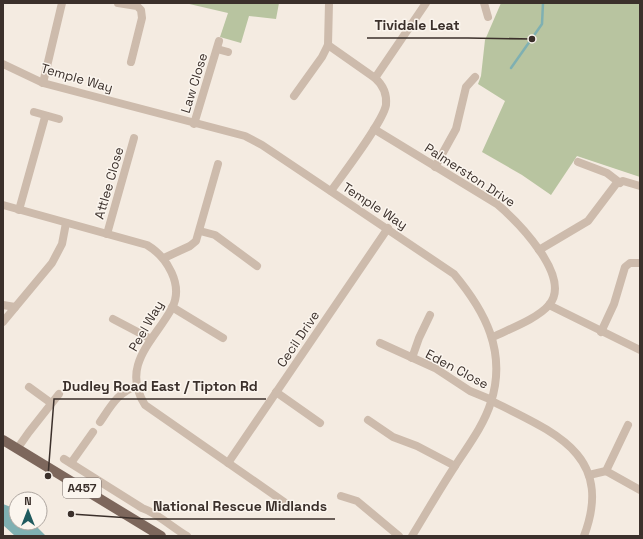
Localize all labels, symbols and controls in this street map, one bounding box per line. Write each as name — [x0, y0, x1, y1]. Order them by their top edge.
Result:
callout: Tividale Leat — [367, 12, 468, 38]
text: Tividale Leat — [374, 16, 460, 34]
street label: Law Close — [177, 51, 211, 115]
street label: Temple Way — [39, 60, 115, 96]
street label: Palmerston Drive — [421, 139, 519, 211]
street label: Attlee Close — [91, 145, 127, 221]
street label: Temple Way — [339, 179, 411, 233]
street label: Peel Way — [125, 298, 167, 354]
street label: Cecil Drive — [273, 307, 323, 371]
street label: Eden Close — [423, 345, 491, 393]
callout: Dudley Road East / Tipton Rd — [54, 373, 266, 399]
text: Dudley Road East / Tipton Rd — [62, 377, 258, 395]
road number: A457 — [63, 478, 101, 498]
north arrow — [8, 491, 48, 531]
callout: National Rescue Midlands — [145, 493, 335, 519]
text: N — [24, 494, 32, 508]
text: National Rescue Midlands — [153, 497, 327, 515]

